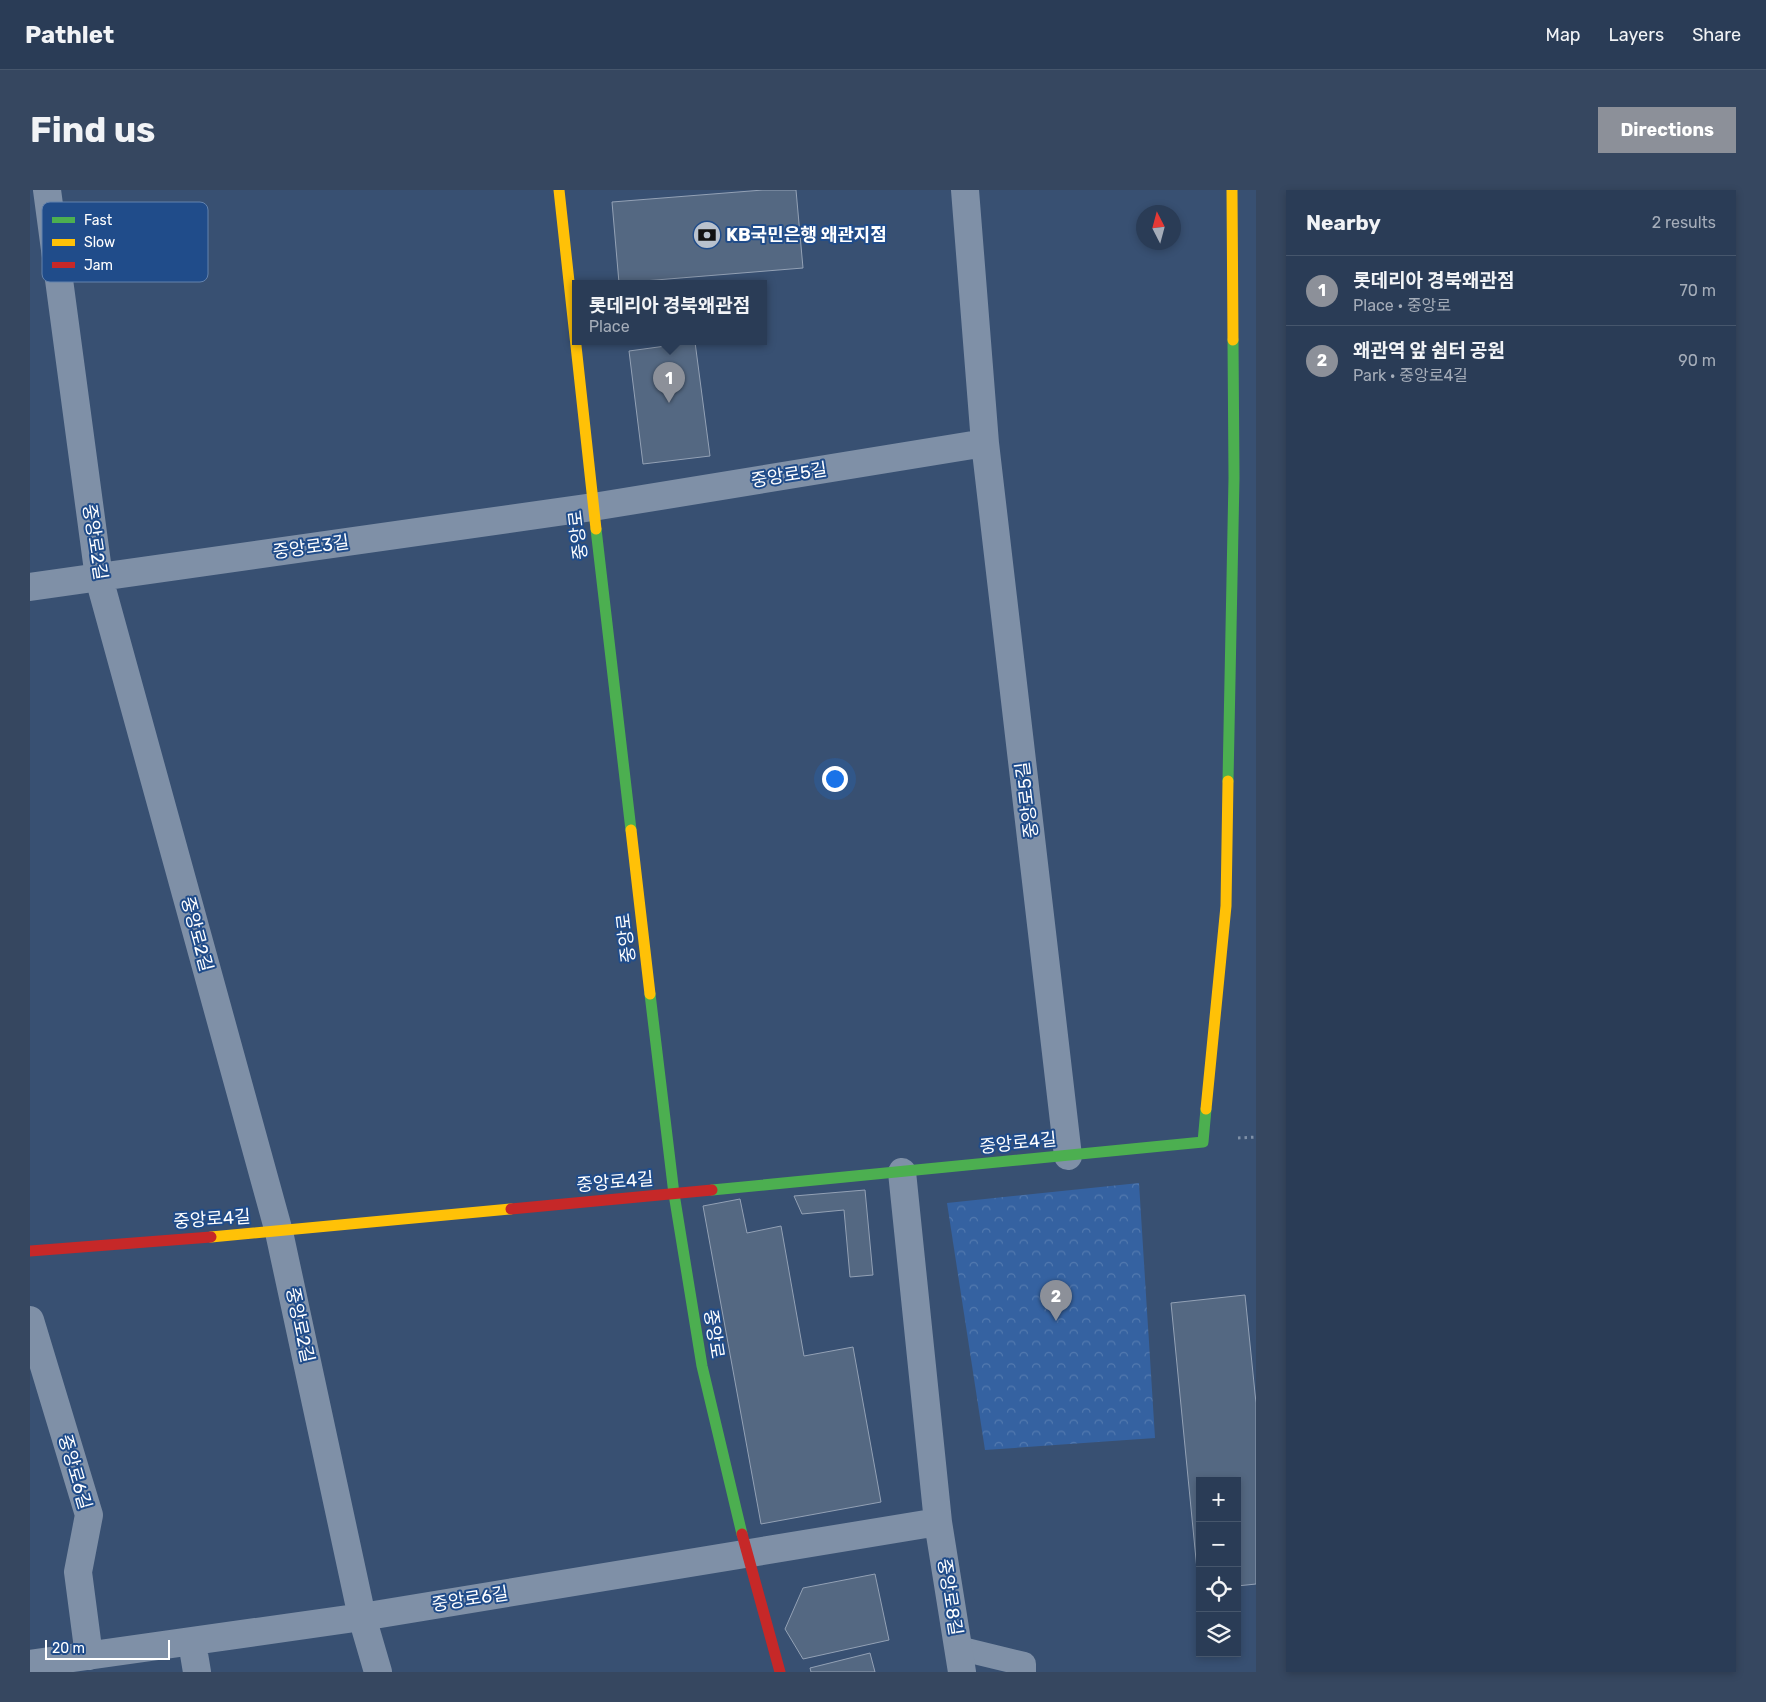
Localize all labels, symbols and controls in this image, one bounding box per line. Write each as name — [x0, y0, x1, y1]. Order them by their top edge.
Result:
text: Pathlet — [25, 21, 114, 49]
text: Map — [1546, 24, 1581, 46]
text: Layers — [1609, 24, 1664, 46]
text: Share — [1692, 24, 1741, 46]
button: Directions — [1598, 107, 1736, 153]
text: Find us — [30, 109, 155, 151]
legend — [42, 202, 208, 282]
north arrow — [1136, 205, 1181, 250]
text: Nearby — [1306, 210, 1381, 235]
text: Fast — [84, 212, 113, 229]
text: 2 results — [1652, 213, 1716, 232]
bank icon: KB국민은행 왜관지점 — [692, 220, 722, 250]
place label: KB국민은행 왜관지점 — [726, 224, 887, 246]
text: Slow — [84, 234, 115, 251]
text: Jam — [84, 257, 113, 274]
text: 롯데리아 경북왜관점 — [1353, 269, 1514, 292]
popup — [572, 280, 767, 345]
text: 1 — [1318, 281, 1326, 300]
text: 70 m — [1679, 281, 1716, 300]
text: 롯데리아 경북왜관점 — [589, 294, 750, 317]
text: Place · 중앙로 — [1353, 296, 1451, 315]
text: Place — [589, 317, 630, 336]
text: 왜관역 앞 쉼터 공원 — [1353, 339, 1505, 362]
text: 2 — [1317, 351, 1327, 370]
text: 90 m — [1678, 351, 1716, 370]
pin: 1 — [653, 362, 685, 403]
text: Park · 중앙로4길 — [1353, 366, 1468, 385]
street label: 중앙로5길 — [749, 458, 829, 492]
street label: 중앙로2길 — [78, 502, 112, 582]
street label: 중앙로 — [564, 509, 592, 561]
street label: 중앙로3길 — [271, 531, 351, 563]
street label: 중앙로5길 — [1011, 760, 1043, 840]
your location — [822, 766, 848, 792]
street label: 중앙로2길 — [176, 894, 218, 974]
street label: 중앙로 — [612, 912, 640, 964]
street label: 중앙로4길 — [978, 1128, 1058, 1158]
street label: 중앙로4길 — [575, 1168, 655, 1196]
street label: 중앙로4길 — [173, 1205, 251, 1233]
pin: 2 — [1040, 1280, 1072, 1321]
street label: 중앙로2길 — [281, 1285, 319, 1365]
street label: 중앙로 — [699, 1308, 729, 1360]
street label: 중앙로6길 — [54, 1432, 96, 1512]
map controls — [1196, 1477, 1241, 1657]
button: + — [1196, 1477, 1241, 1522]
button: − — [1196, 1522, 1241, 1567]
street label: 중앙로8길 — [933, 1557, 967, 1637]
button: locate — [1196, 1567, 1241, 1612]
street label: 중앙로6길 — [430, 1582, 510, 1616]
button: layers — [1196, 1612, 1241, 1657]
scale bar — [45, 1637, 170, 1660]
text: 20 m — [52, 1640, 85, 1657]

